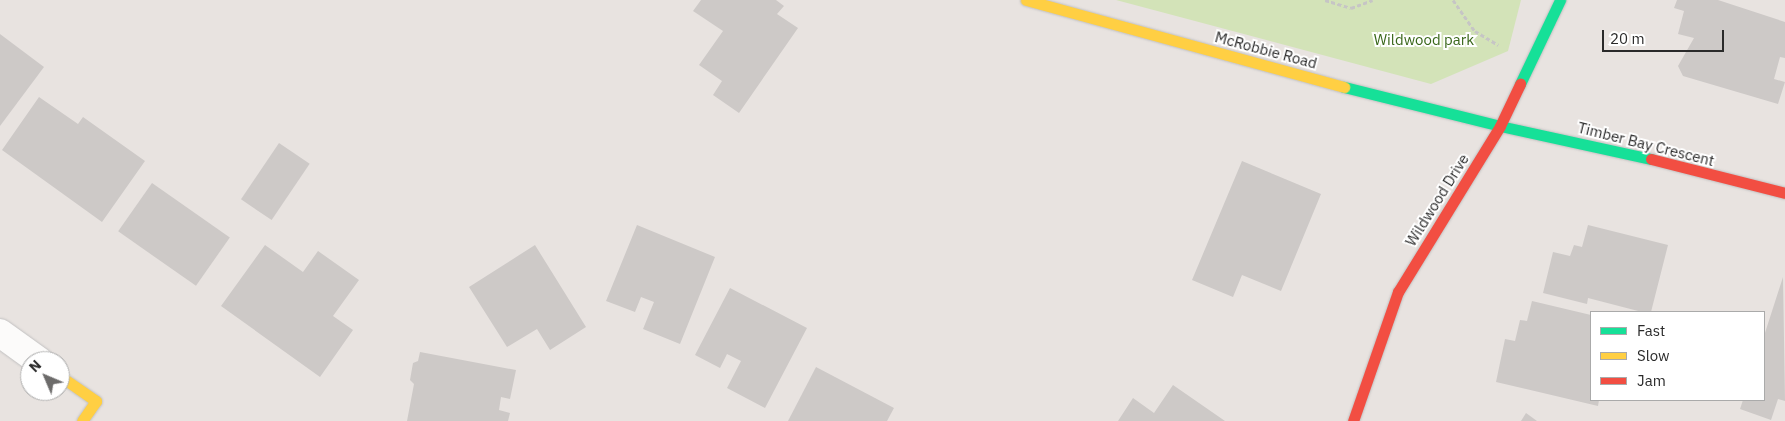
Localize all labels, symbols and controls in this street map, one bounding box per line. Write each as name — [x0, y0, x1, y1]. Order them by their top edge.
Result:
scale bar — [1605, 20, 1728, 52]
street label: McRobbie Road — [1213, 28, 1319, 72]
text: 20 m — [1610, 29, 1645, 48]
park label: Wildwood park — [1374, 31, 1474, 49]
street label: Timber Bay Crescent — [1576, 118, 1716, 170]
street label: Wildwood Drive — [1401, 151, 1473, 249]
legend — [1590, 311, 1765, 401]
text: Fast — [1637, 321, 1665, 340]
text: Slow — [1637, 346, 1670, 365]
north arrow — [20, 351, 70, 401]
text: N — [25, 356, 45, 376]
text: Jam — [1637, 371, 1666, 390]

